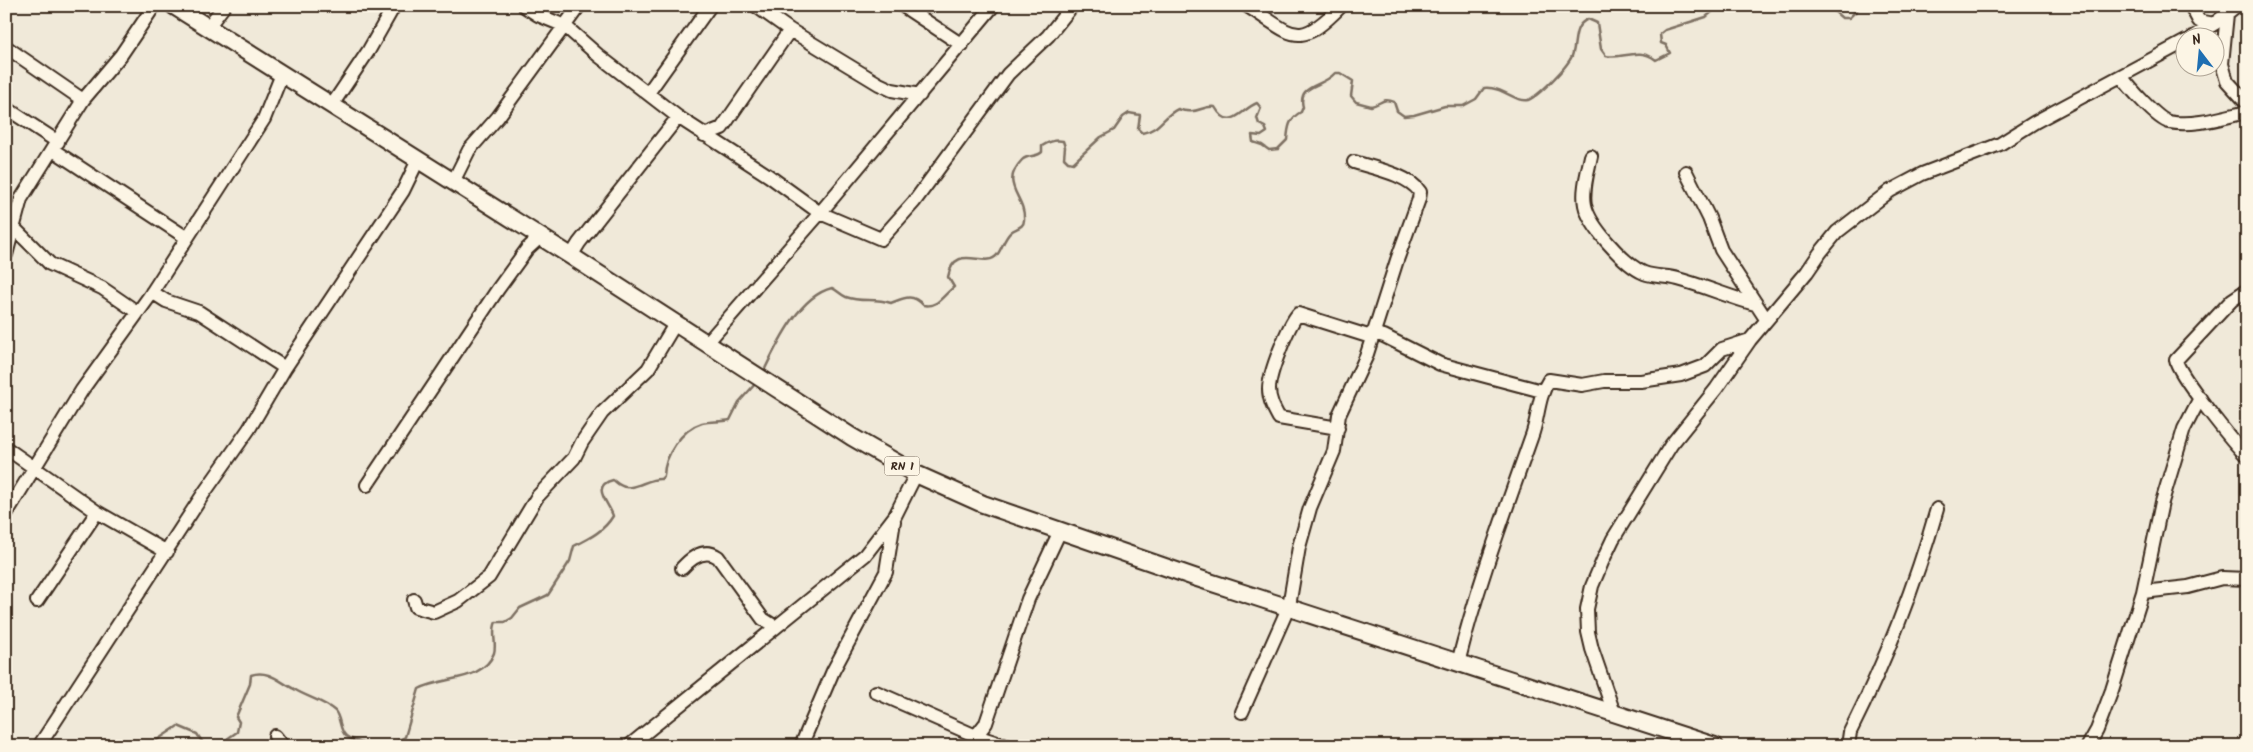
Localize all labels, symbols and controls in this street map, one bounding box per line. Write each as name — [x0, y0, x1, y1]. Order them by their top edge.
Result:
north arrow — [2176, 28, 2226, 78]
text: N — [2189, 29, 2204, 52]
road number: RN 1 — [884, 456, 920, 476]

